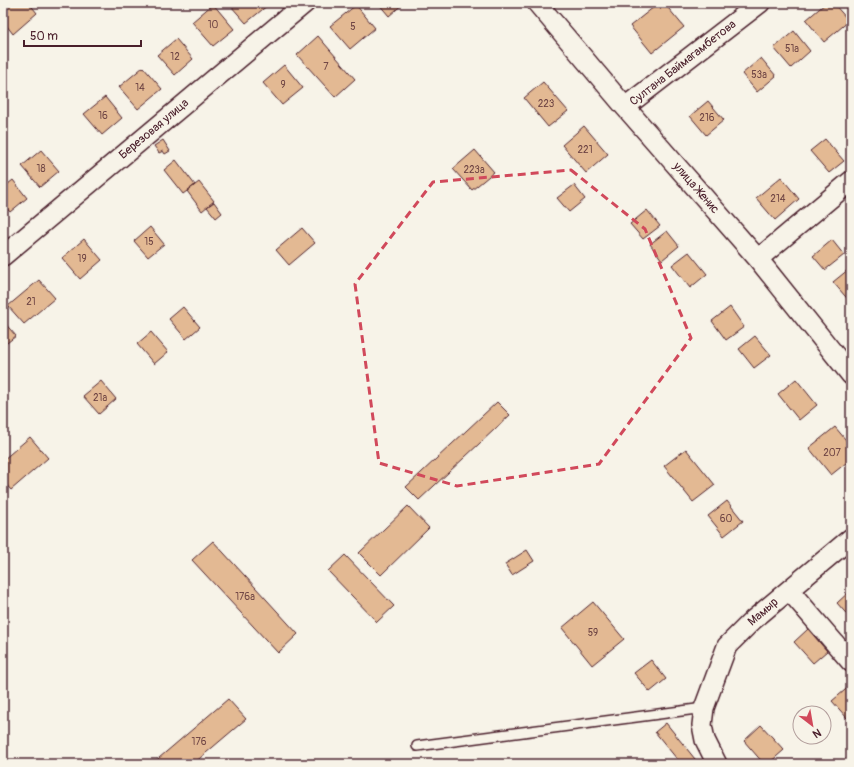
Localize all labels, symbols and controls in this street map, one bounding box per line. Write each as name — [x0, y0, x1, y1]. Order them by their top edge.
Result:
street label: Султана Баймагамбетова — [627, 17, 740, 109]
house number: 10 — [208, 19, 219, 31]
house number: 5 — [350, 21, 356, 33]
scale bar — [24, 22, 141, 48]
text: 50 m — [30, 29, 58, 44]
house number: 51а — [785, 43, 799, 55]
house number: 12 — [170, 51, 180, 63]
house number: 7 — [323, 61, 329, 73]
house number: 53а — [751, 69, 767, 81]
house number: 9 — [280, 79, 286, 91]
house number: 14 — [135, 82, 145, 94]
street label: Березовая улица — [116, 95, 192, 163]
house number: 223 — [538, 98, 555, 110]
house number: 16 — [98, 110, 108, 122]
house number: 216 — [699, 112, 715, 124]
house number: 221 — [577, 144, 593, 156]
street label: улица Женис — [669, 159, 722, 217]
house number: 18 — [37, 163, 45, 175]
house number: 223а — [463, 164, 485, 176]
house number: 214 — [770, 193, 786, 205]
house number: 15 — [144, 236, 154, 248]
house number: 19 — [77, 253, 87, 265]
house number: 21 — [26, 296, 36, 308]
house number: 21а — [93, 392, 107, 404]
house number: 207 — [823, 447, 842, 459]
house number: 60 — [720, 513, 732, 525]
house number: 176а — [235, 591, 255, 603]
street label: Мамыр — [745, 594, 782, 629]
house number: 59 — [588, 627, 598, 639]
north arrow — [792, 705, 832, 745]
text: N — [810, 726, 823, 741]
house number: 176 — [191, 736, 207, 748]

